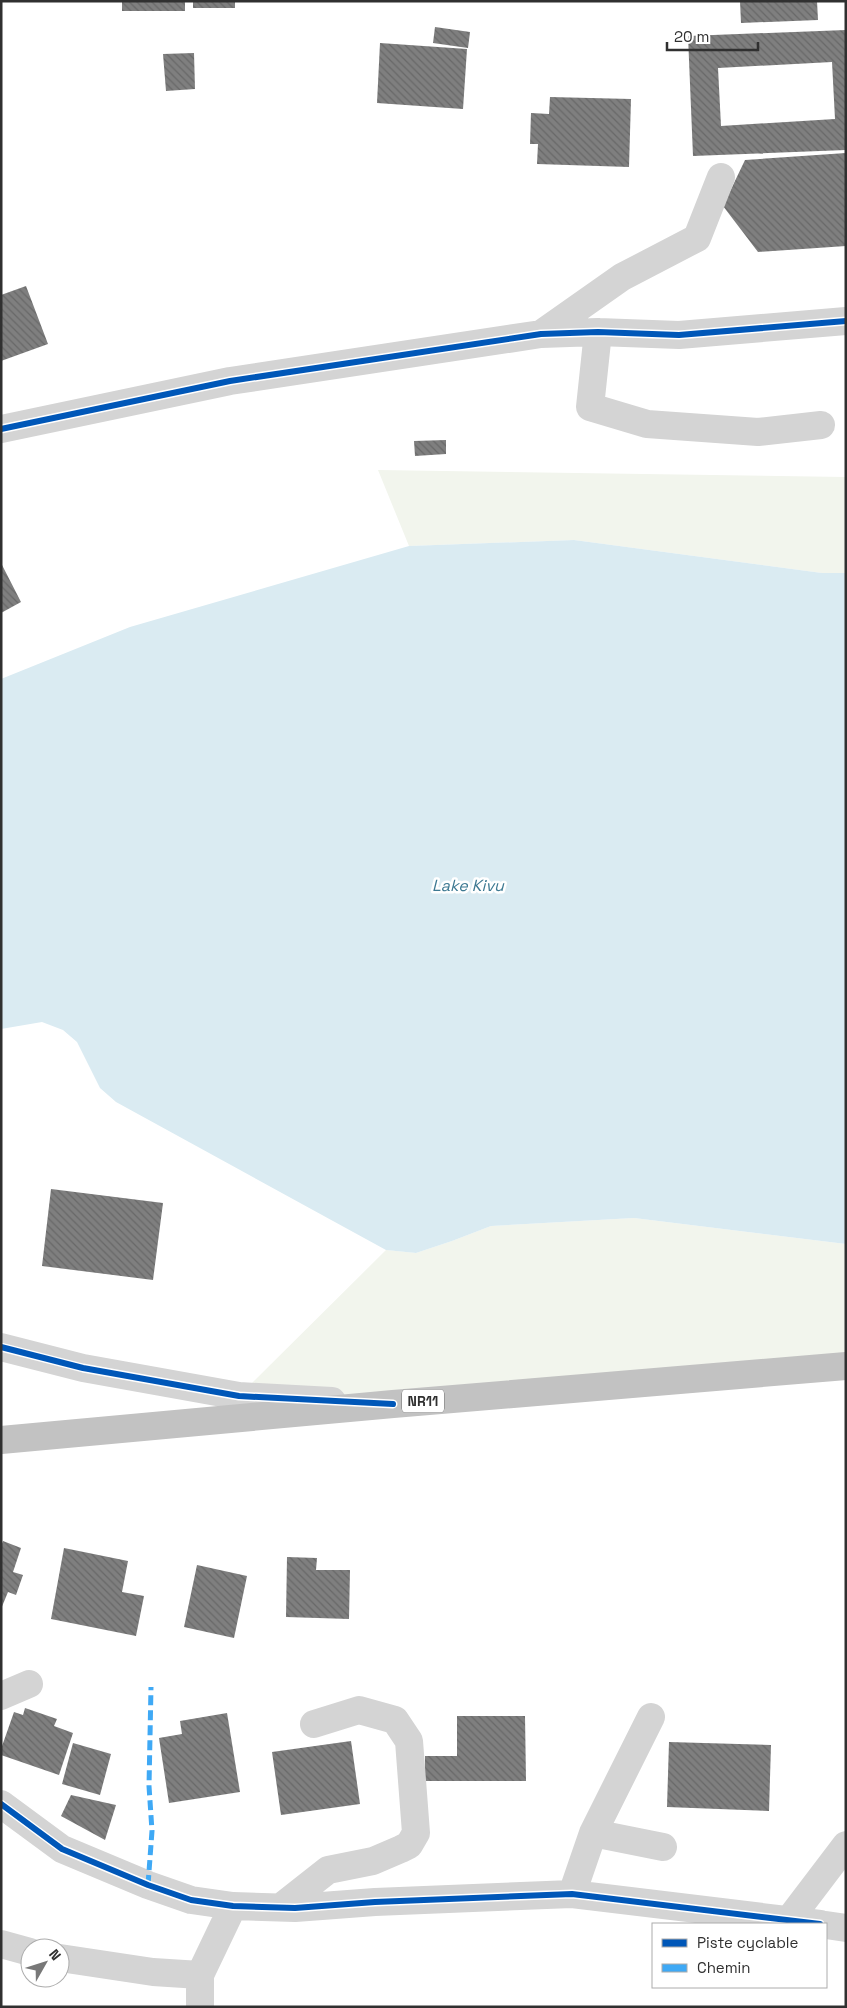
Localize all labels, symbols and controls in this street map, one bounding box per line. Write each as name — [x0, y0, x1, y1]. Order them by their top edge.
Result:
scale bar — [667, 20, 758, 52]
text: 20 m — [674, 27, 709, 46]
water label: Lake Kivu — [432, 875, 505, 896]
road number: NR11 — [402, 1390, 444, 1412]
legend — [652, 1923, 827, 1988]
text: Piste cyclable — [697, 1933, 799, 1952]
north arrow — [20, 1938, 70, 1988]
text: N — [45, 1946, 65, 1964]
text: Chemin — [697, 1958, 750, 1977]

